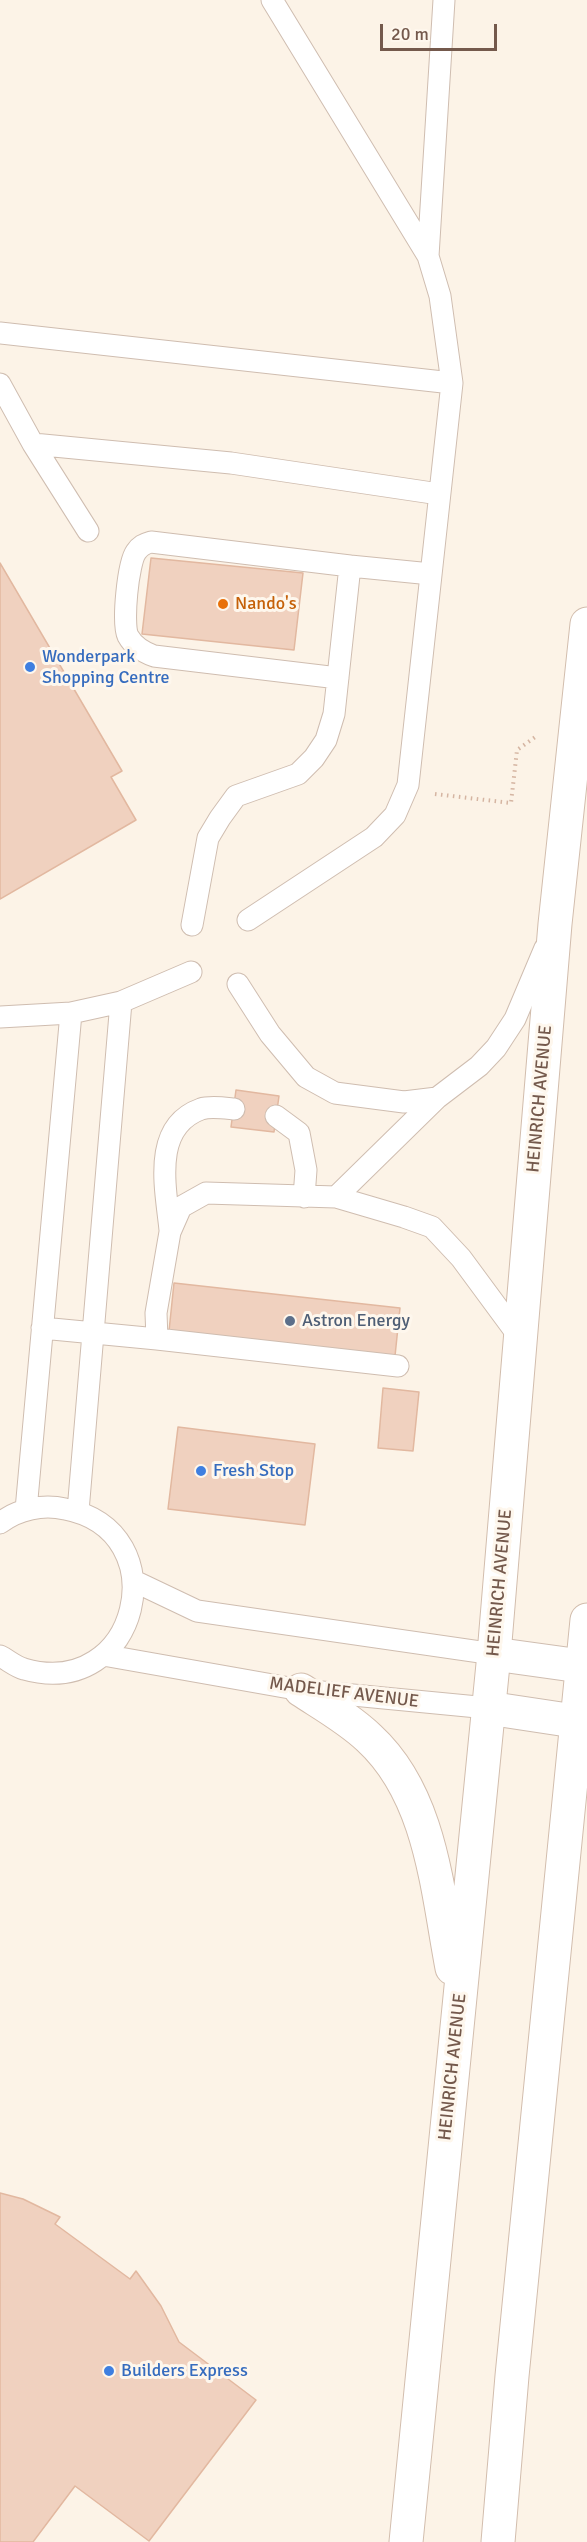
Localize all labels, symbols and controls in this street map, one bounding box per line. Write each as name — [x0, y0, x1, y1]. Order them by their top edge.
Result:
scale bar — [383, 12, 500, 50]
text: 20 m — [391, 23, 429, 45]
place label: Nando's — [235, 593, 297, 615]
marker: Nando's — [216, 597, 230, 611]
place label: Wonderpark Shopping Centre — [42, 646, 170, 688]
marker: Wonderpark Shopping Centre — [23, 660, 37, 674]
street label: HEINRICH AVENUE — [523, 1024, 557, 1174]
place label: Astron Energy — [302, 1310, 410, 1332]
marker: Astron Energy — [283, 1314, 297, 1328]
place label: Fresh Stop — [213, 1460, 294, 1482]
marker: Fresh Stop — [194, 1464, 208, 1478]
street label: HEINRICH AVENUE — [483, 1508, 517, 1658]
street label: MADELIEF AVENUE — [268, 1673, 420, 1713]
street label: HEINRICH AVENUE — [435, 1992, 471, 2142]
place label: Builders Express — [121, 2360, 248, 2382]
marker: Builders Express — [102, 2364, 116, 2378]

